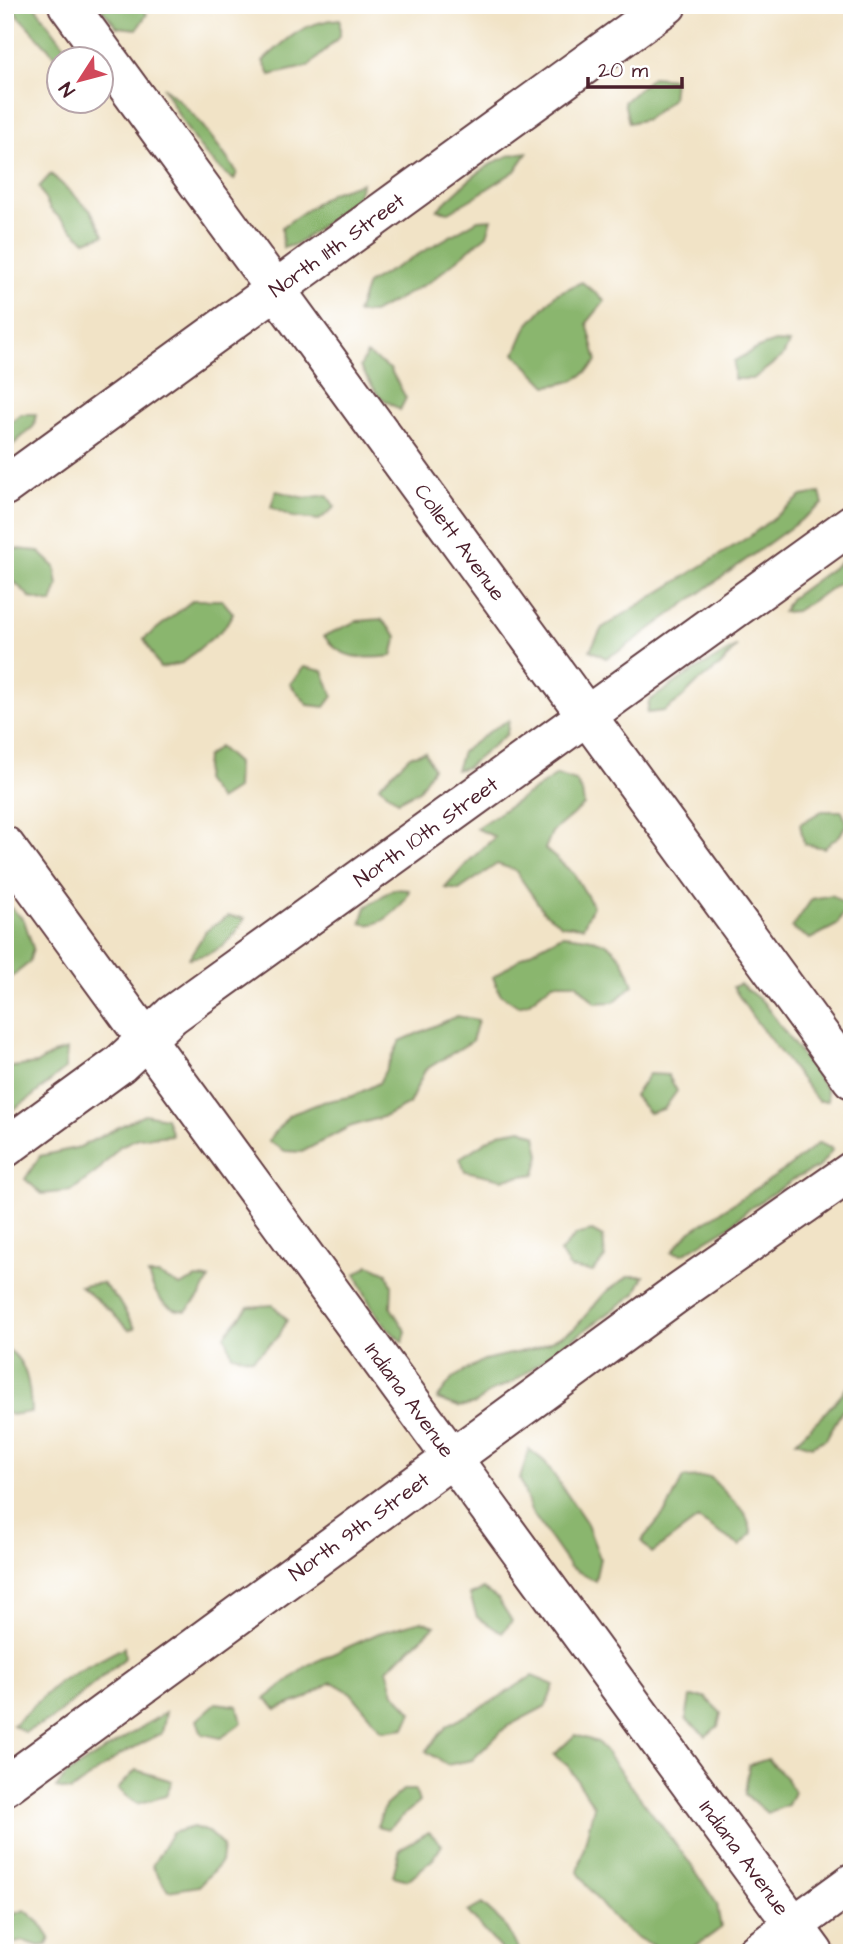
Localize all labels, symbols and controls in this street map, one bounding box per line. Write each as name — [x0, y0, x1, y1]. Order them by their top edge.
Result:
north arrow — [46, 46, 116, 116]
scale bar — [588, 46, 682, 90]
text: 20 m — [598, 56, 649, 85]
text: N — [53, 76, 82, 102]
street label: North 11th Street — [263, 186, 411, 305]
street label: Collett Avenue — [407, 478, 512, 607]
street label: North 10th Street — [348, 770, 505, 894]
street label: Indiana Avenue — [357, 1337, 461, 1464]
street label: North 9th Street — [283, 1465, 436, 1588]
street label: Indiana Avenue — [692, 1794, 796, 1921]

